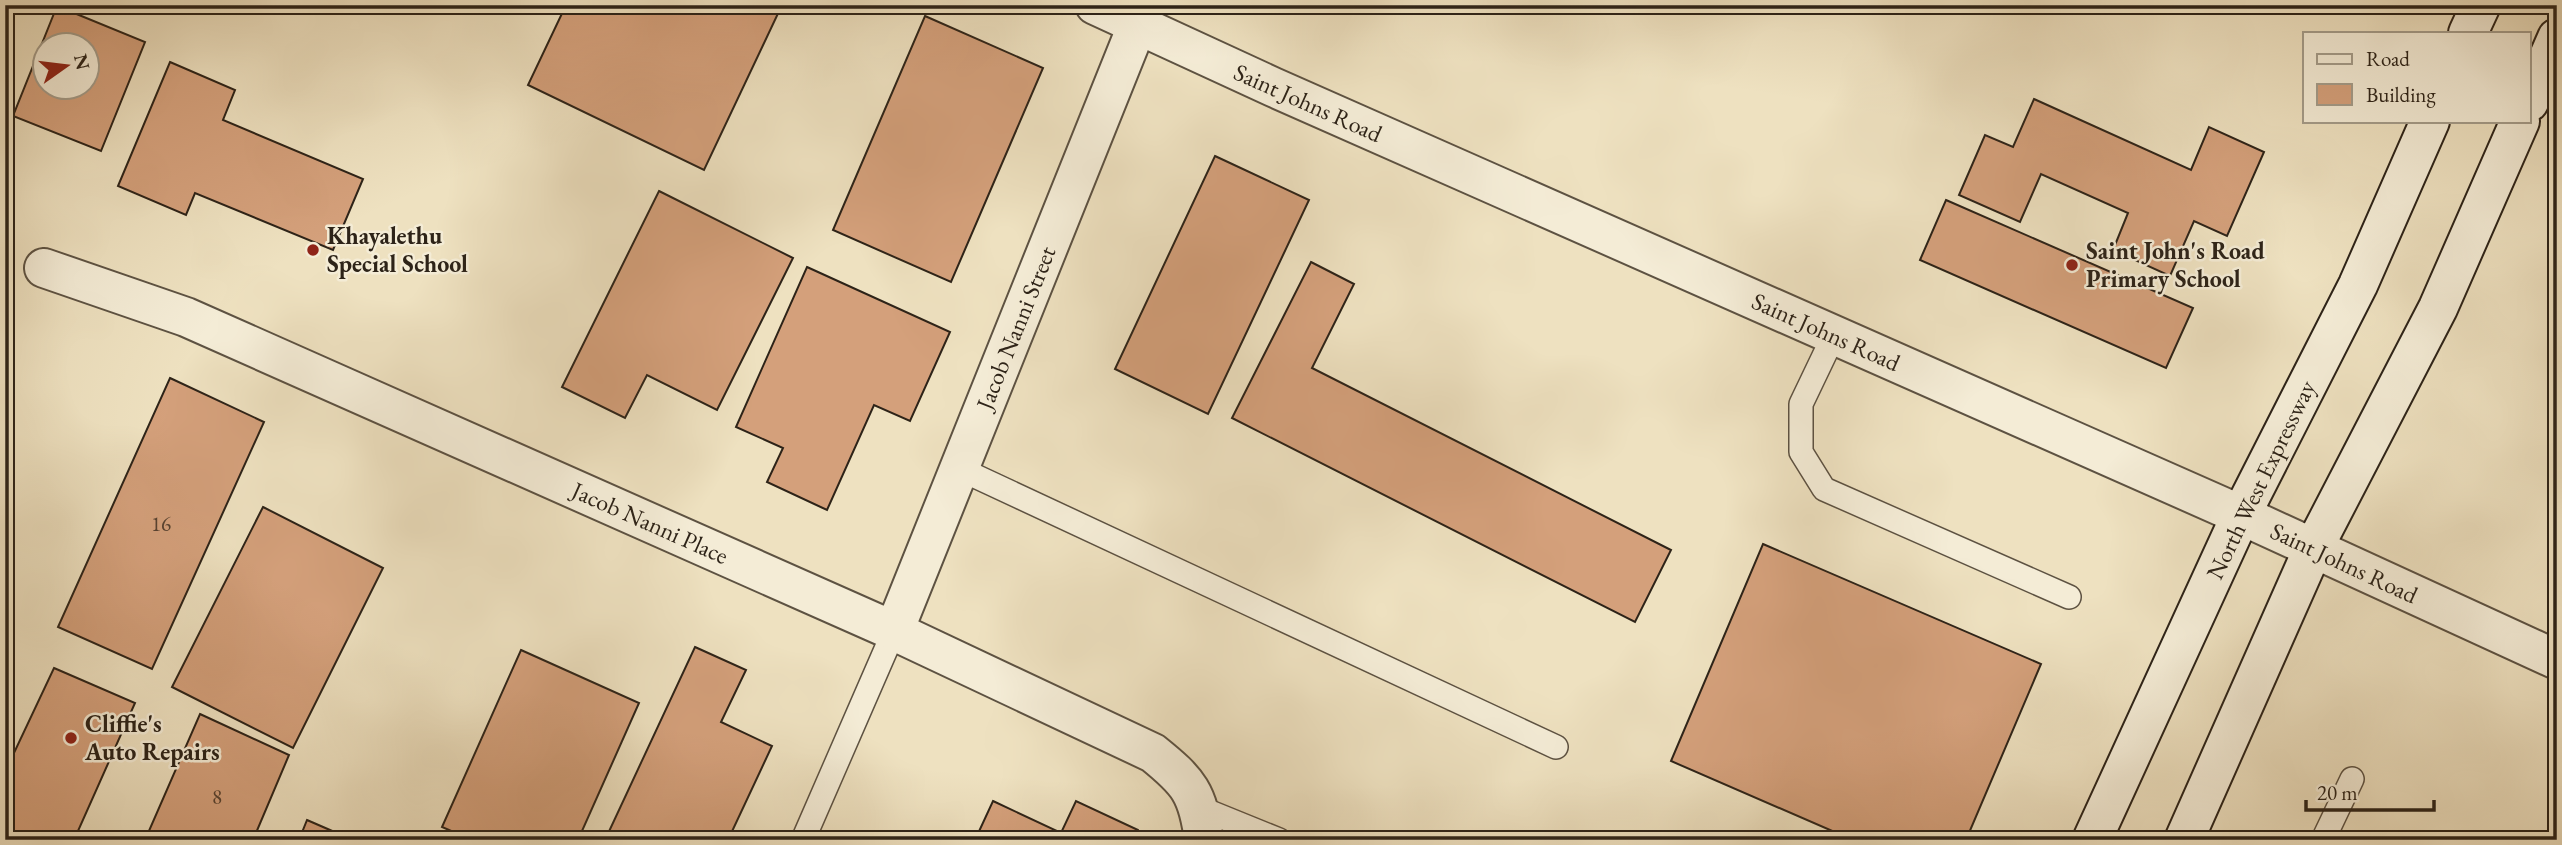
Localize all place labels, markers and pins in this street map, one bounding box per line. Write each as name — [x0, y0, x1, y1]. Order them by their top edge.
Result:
place label: Khayalethu Special School — [327, 220, 468, 279]
place label: Saint John's Road Primary School — [2086, 235, 2265, 295]
marker: Khayalethu Special School — [305, 242, 321, 258]
marker: Saint John's Road Primary School — [2064, 257, 2080, 273]
place label: Cliffie's Auto Repairs — [84, 708, 220, 767]
marker: Cliffie's Auto Repairs — [63, 730, 79, 746]

